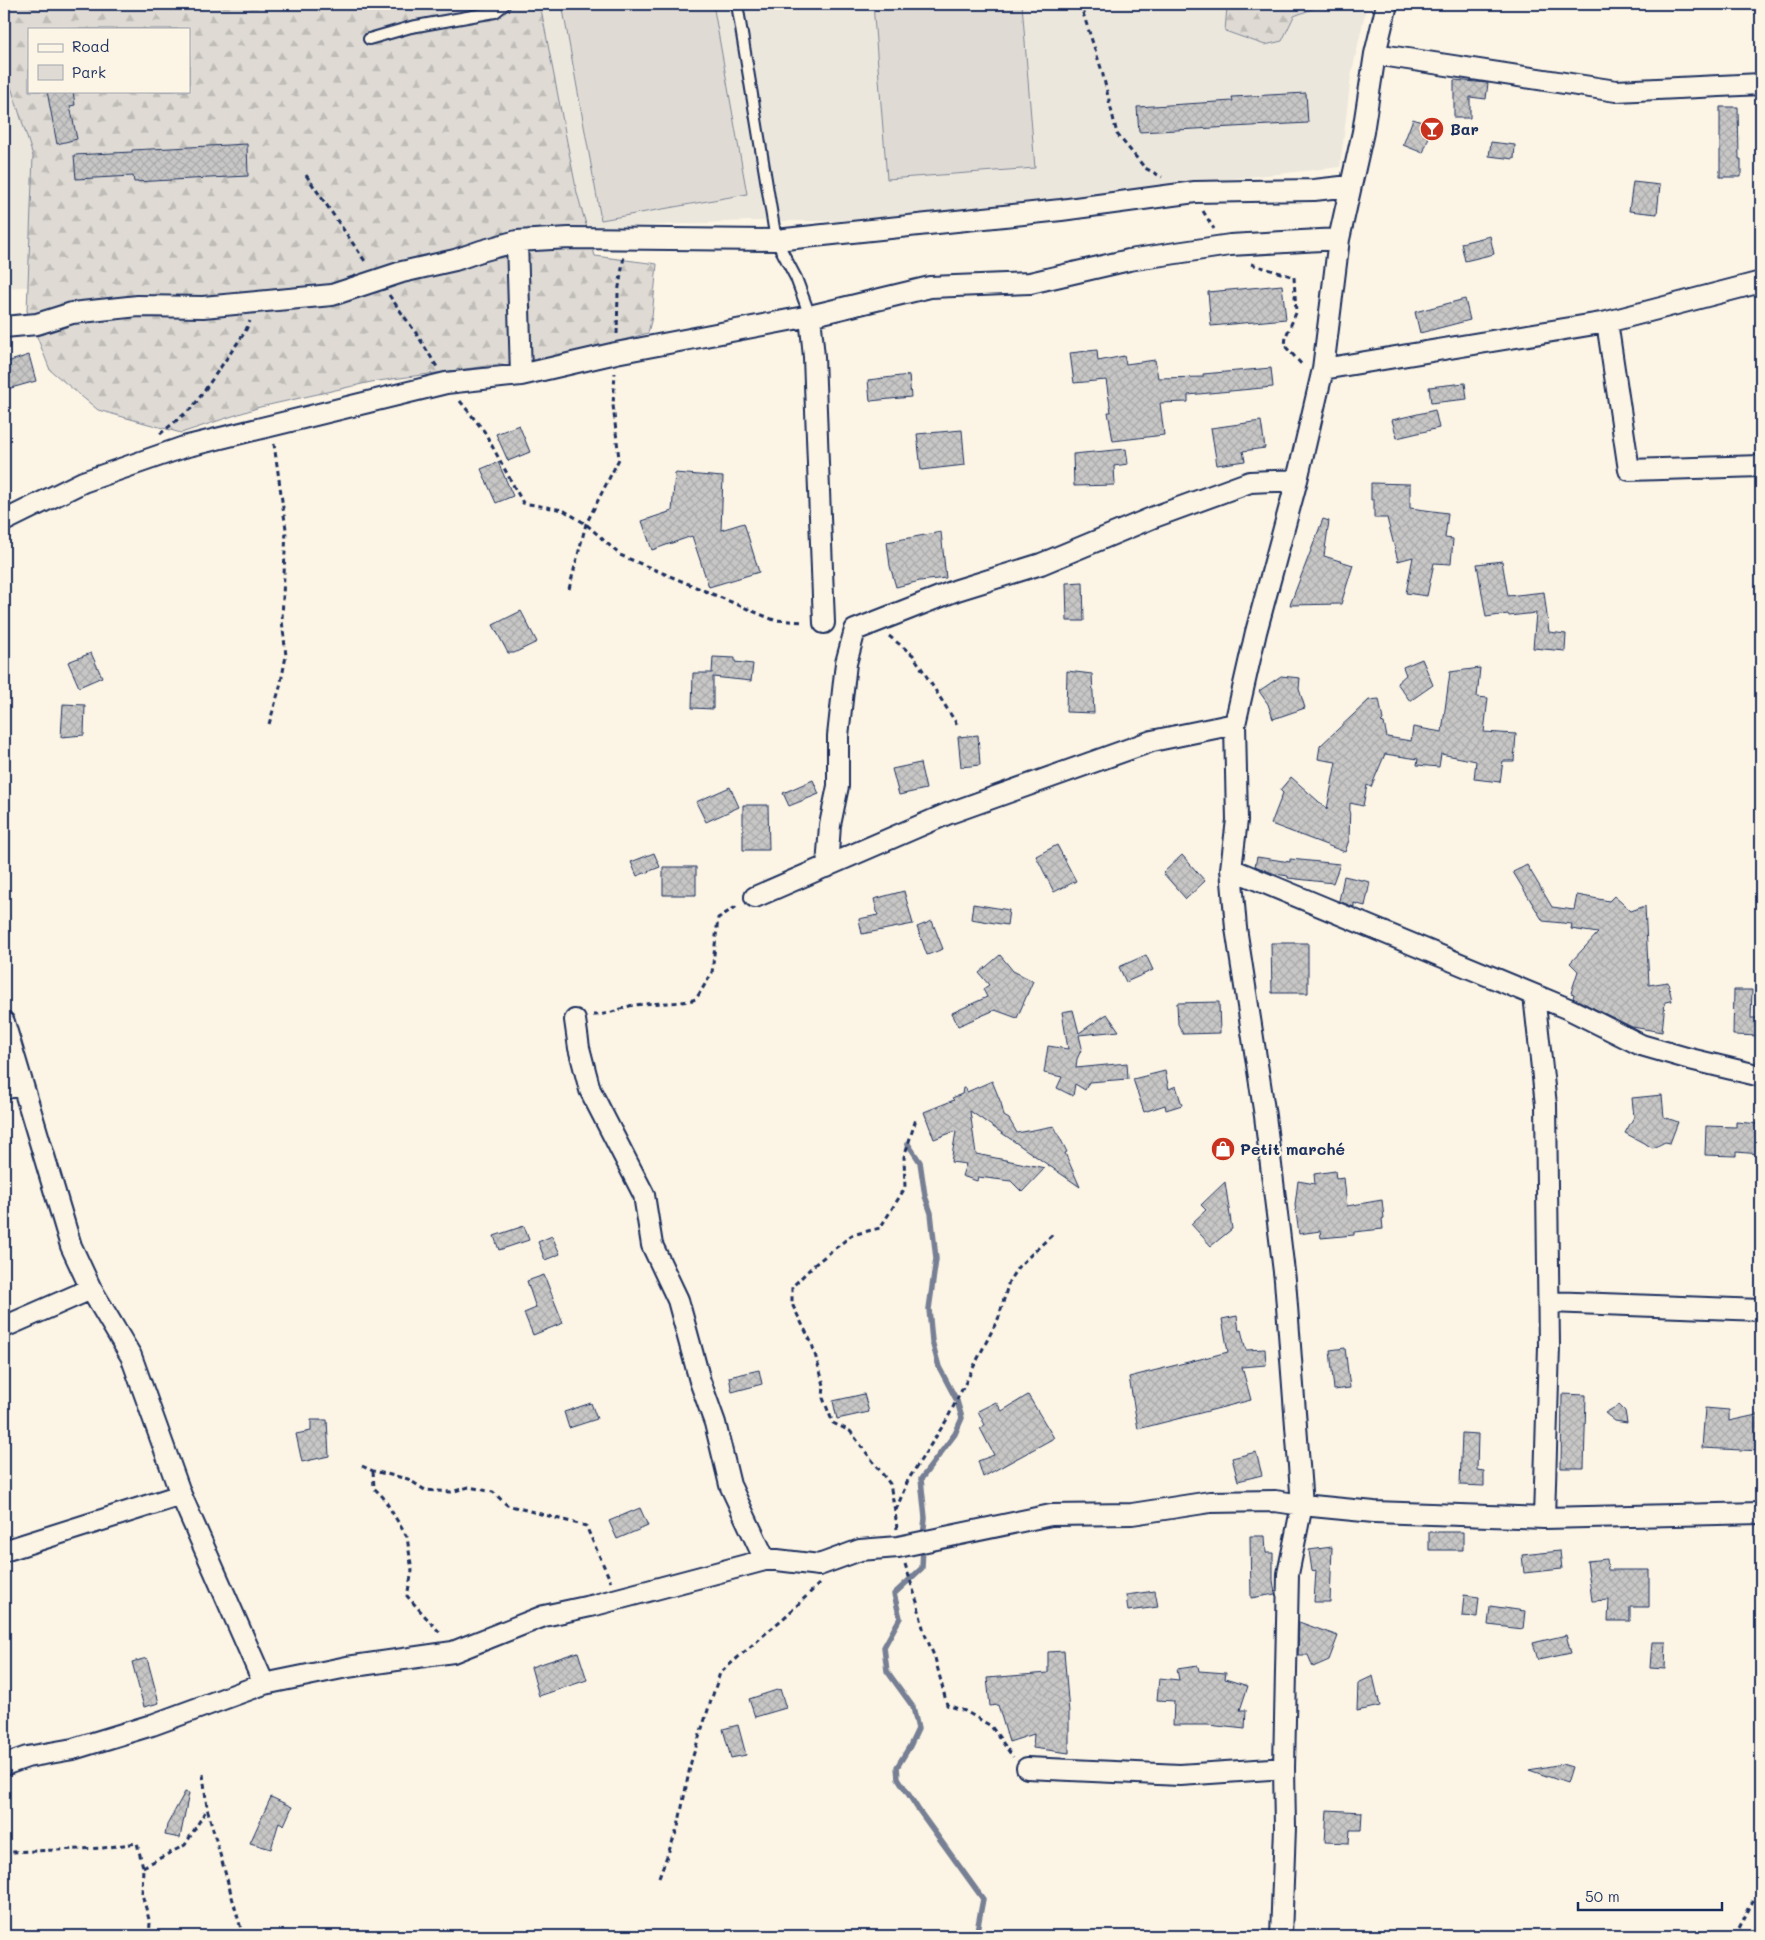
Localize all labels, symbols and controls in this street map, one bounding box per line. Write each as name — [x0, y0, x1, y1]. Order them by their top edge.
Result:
legend — [28, 28, 190, 92]
text: Road — [72, 36, 109, 56]
text: Park — [72, 62, 106, 82]
bar icon: Bar — [1419, 116, 1445, 142]
place label: Bar — [1450, 118, 1479, 139]
shop icon: Petit marché — [1210, 1136, 1236, 1162]
place label: Petit marché — [1240, 1138, 1345, 1159]
scale bar — [1578, 1880, 1721, 1912]
text: 50 m — [1585, 1886, 1620, 1906]

